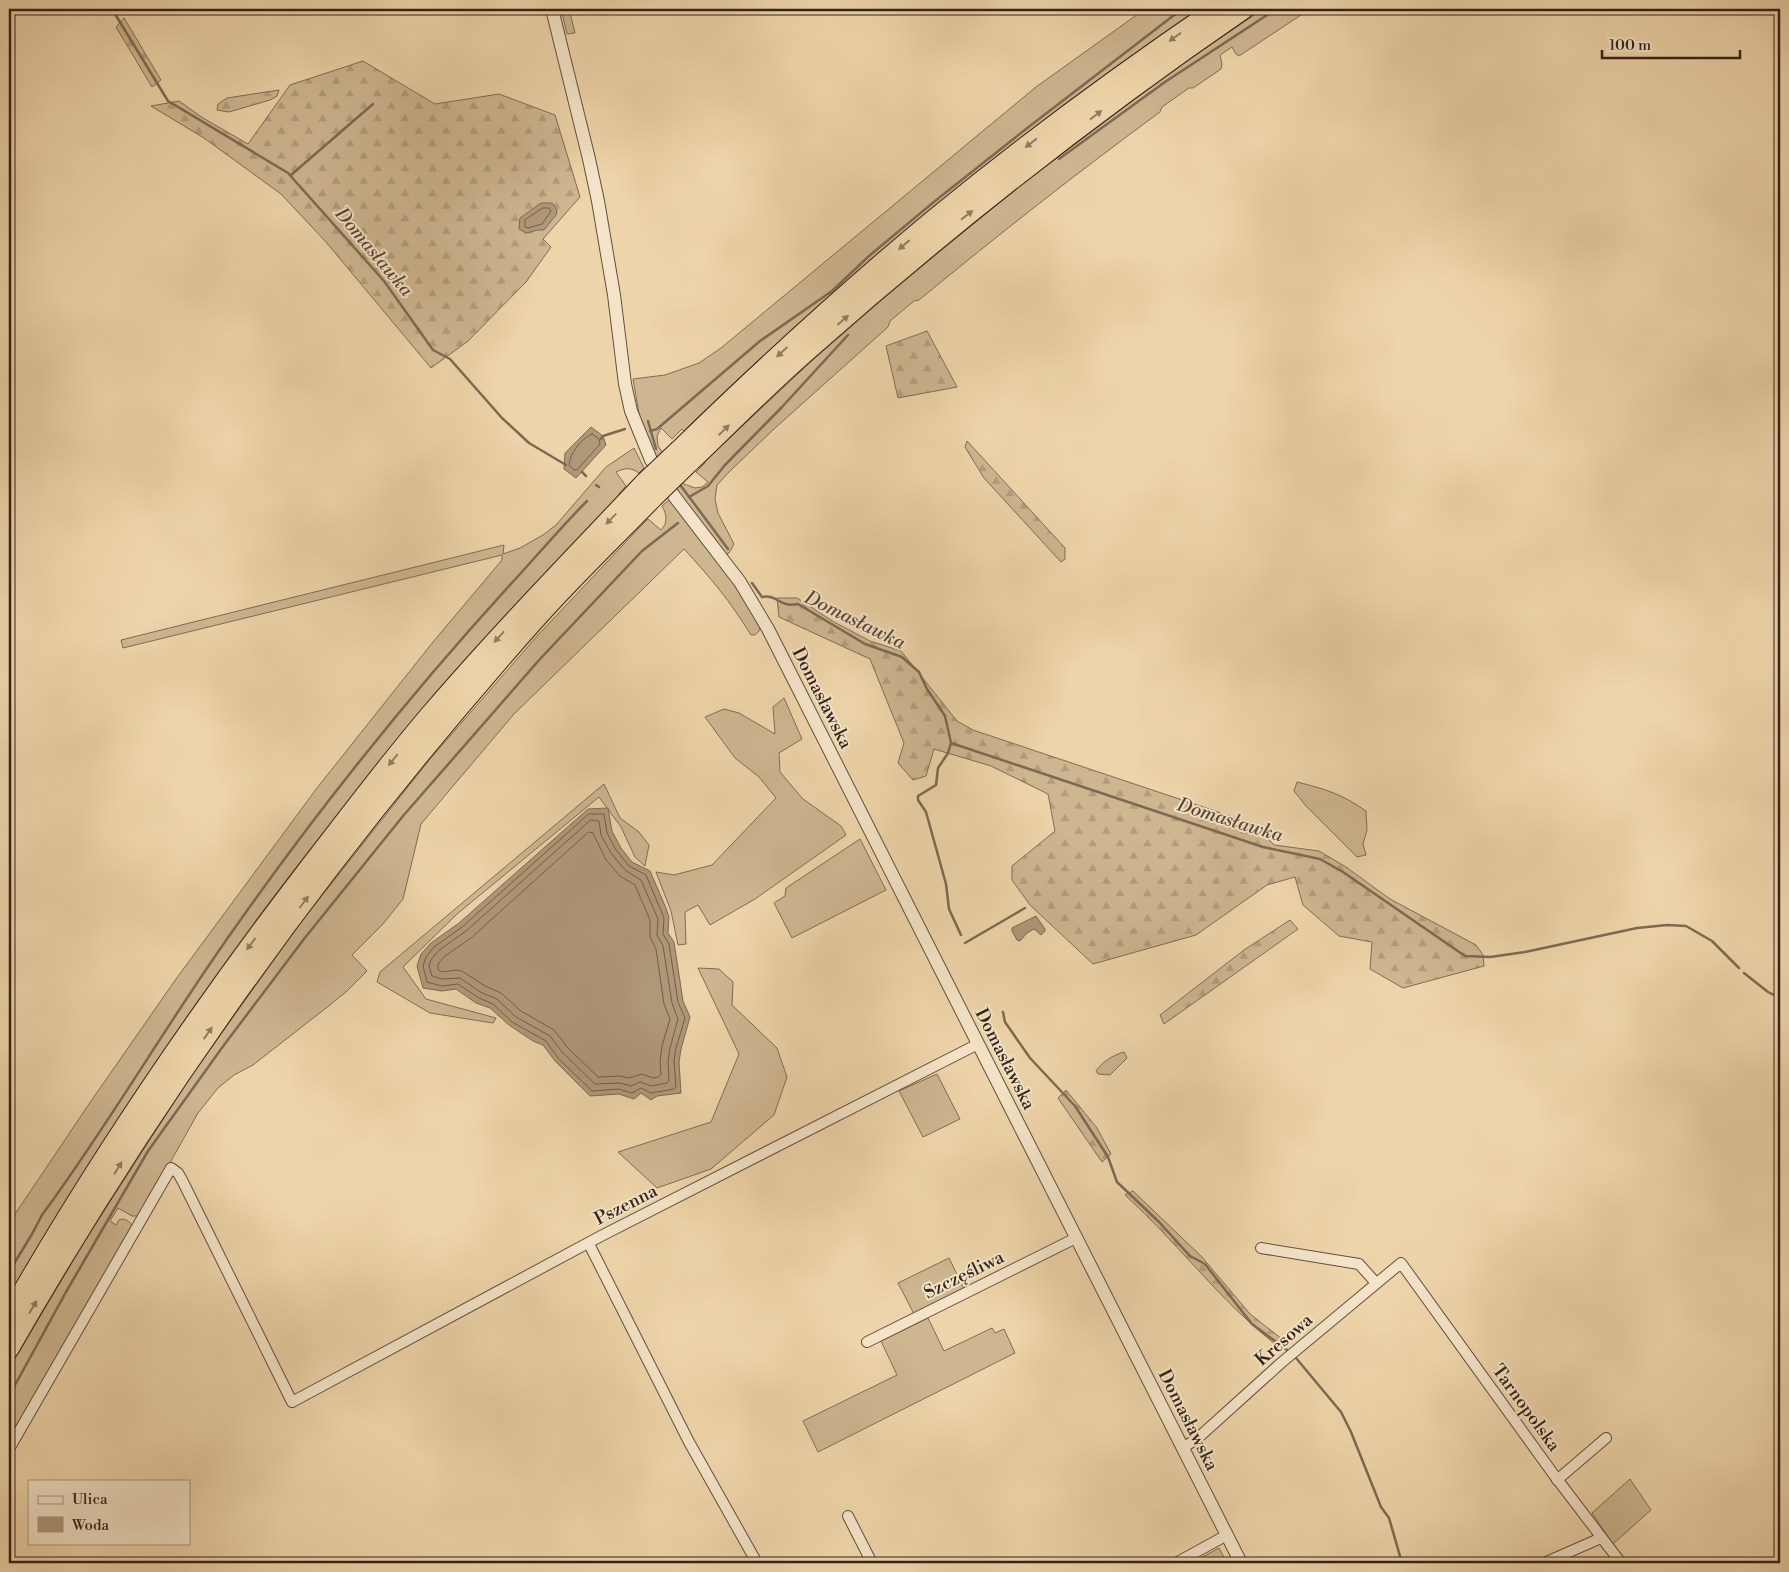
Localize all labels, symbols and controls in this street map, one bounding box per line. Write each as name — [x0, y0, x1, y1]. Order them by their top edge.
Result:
scale bar — [1602, 28, 1739, 60]
one-way arrow — [1169, 32, 1182, 41]
text: 100 m — [1609, 36, 1651, 55]
one-way arrow — [1089, 110, 1103, 120]
one-way arrow — [1024, 138, 1037, 149]
water label: Domasławka — [329, 202, 419, 302]
one-way arrow — [960, 209, 973, 220]
one-way arrow — [898, 240, 911, 251]
one-way arrow — [837, 314, 850, 325]
one-way arrow — [776, 347, 788, 358]
one-way arrow — [718, 424, 730, 436]
one-way arrow — [605, 512, 617, 524]
water label: Domasławka — [800, 585, 910, 655]
one-way arrow — [494, 631, 505, 644]
street label: Domasławska — [787, 643, 858, 753]
one-way arrow — [388, 753, 399, 766]
water label: Domasławka — [1173, 792, 1286, 848]
one-way arrow — [299, 895, 309, 909]
one-way arrow — [246, 937, 256, 951]
street label: Domasławska — [970, 1004, 1041, 1114]
one-way arrow — [203, 1026, 213, 1040]
one-way arrow — [114, 1162, 123, 1175]
street label: Pszenna — [591, 1179, 662, 1231]
street label: Szczęśliwa — [920, 1245, 1009, 1304]
one-way arrow — [29, 1300, 38, 1313]
street label: Kresowa — [1250, 1308, 1318, 1371]
street label: Tarnopolska — [1487, 1360, 1566, 1457]
street label: Domasławska — [1153, 1365, 1224, 1475]
legend — [28, 1480, 190, 1544]
text: Ulica — [72, 1490, 108, 1509]
text: Woda — [71, 1516, 110, 1535]

